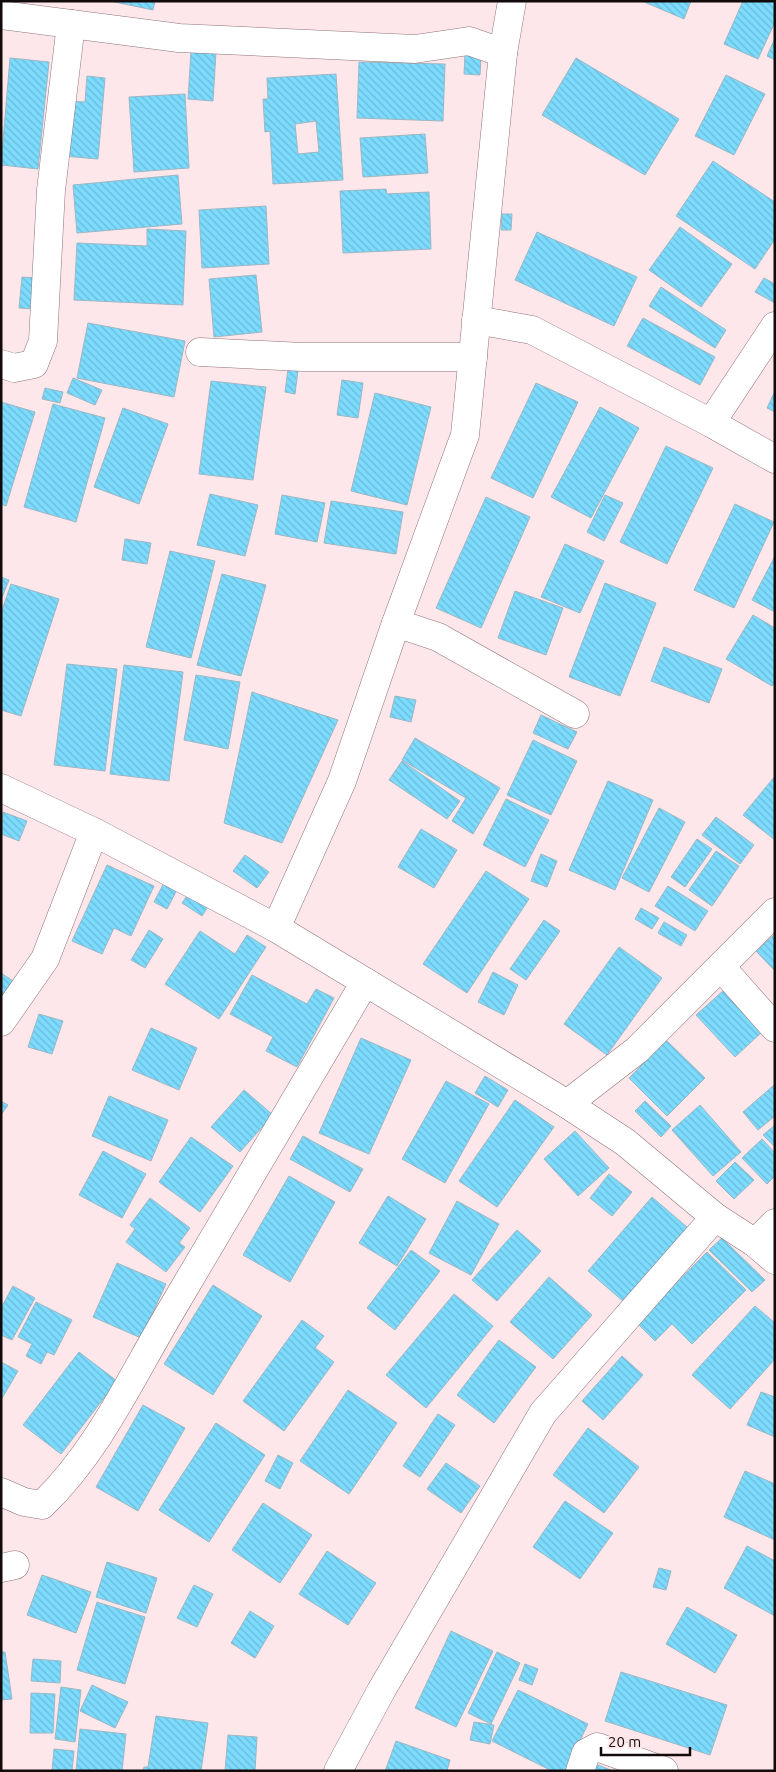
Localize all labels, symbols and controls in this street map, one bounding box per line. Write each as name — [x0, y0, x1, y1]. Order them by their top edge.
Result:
scale bar — [601, 1724, 690, 1756]
text: 20 m — [608, 1733, 641, 1750]

